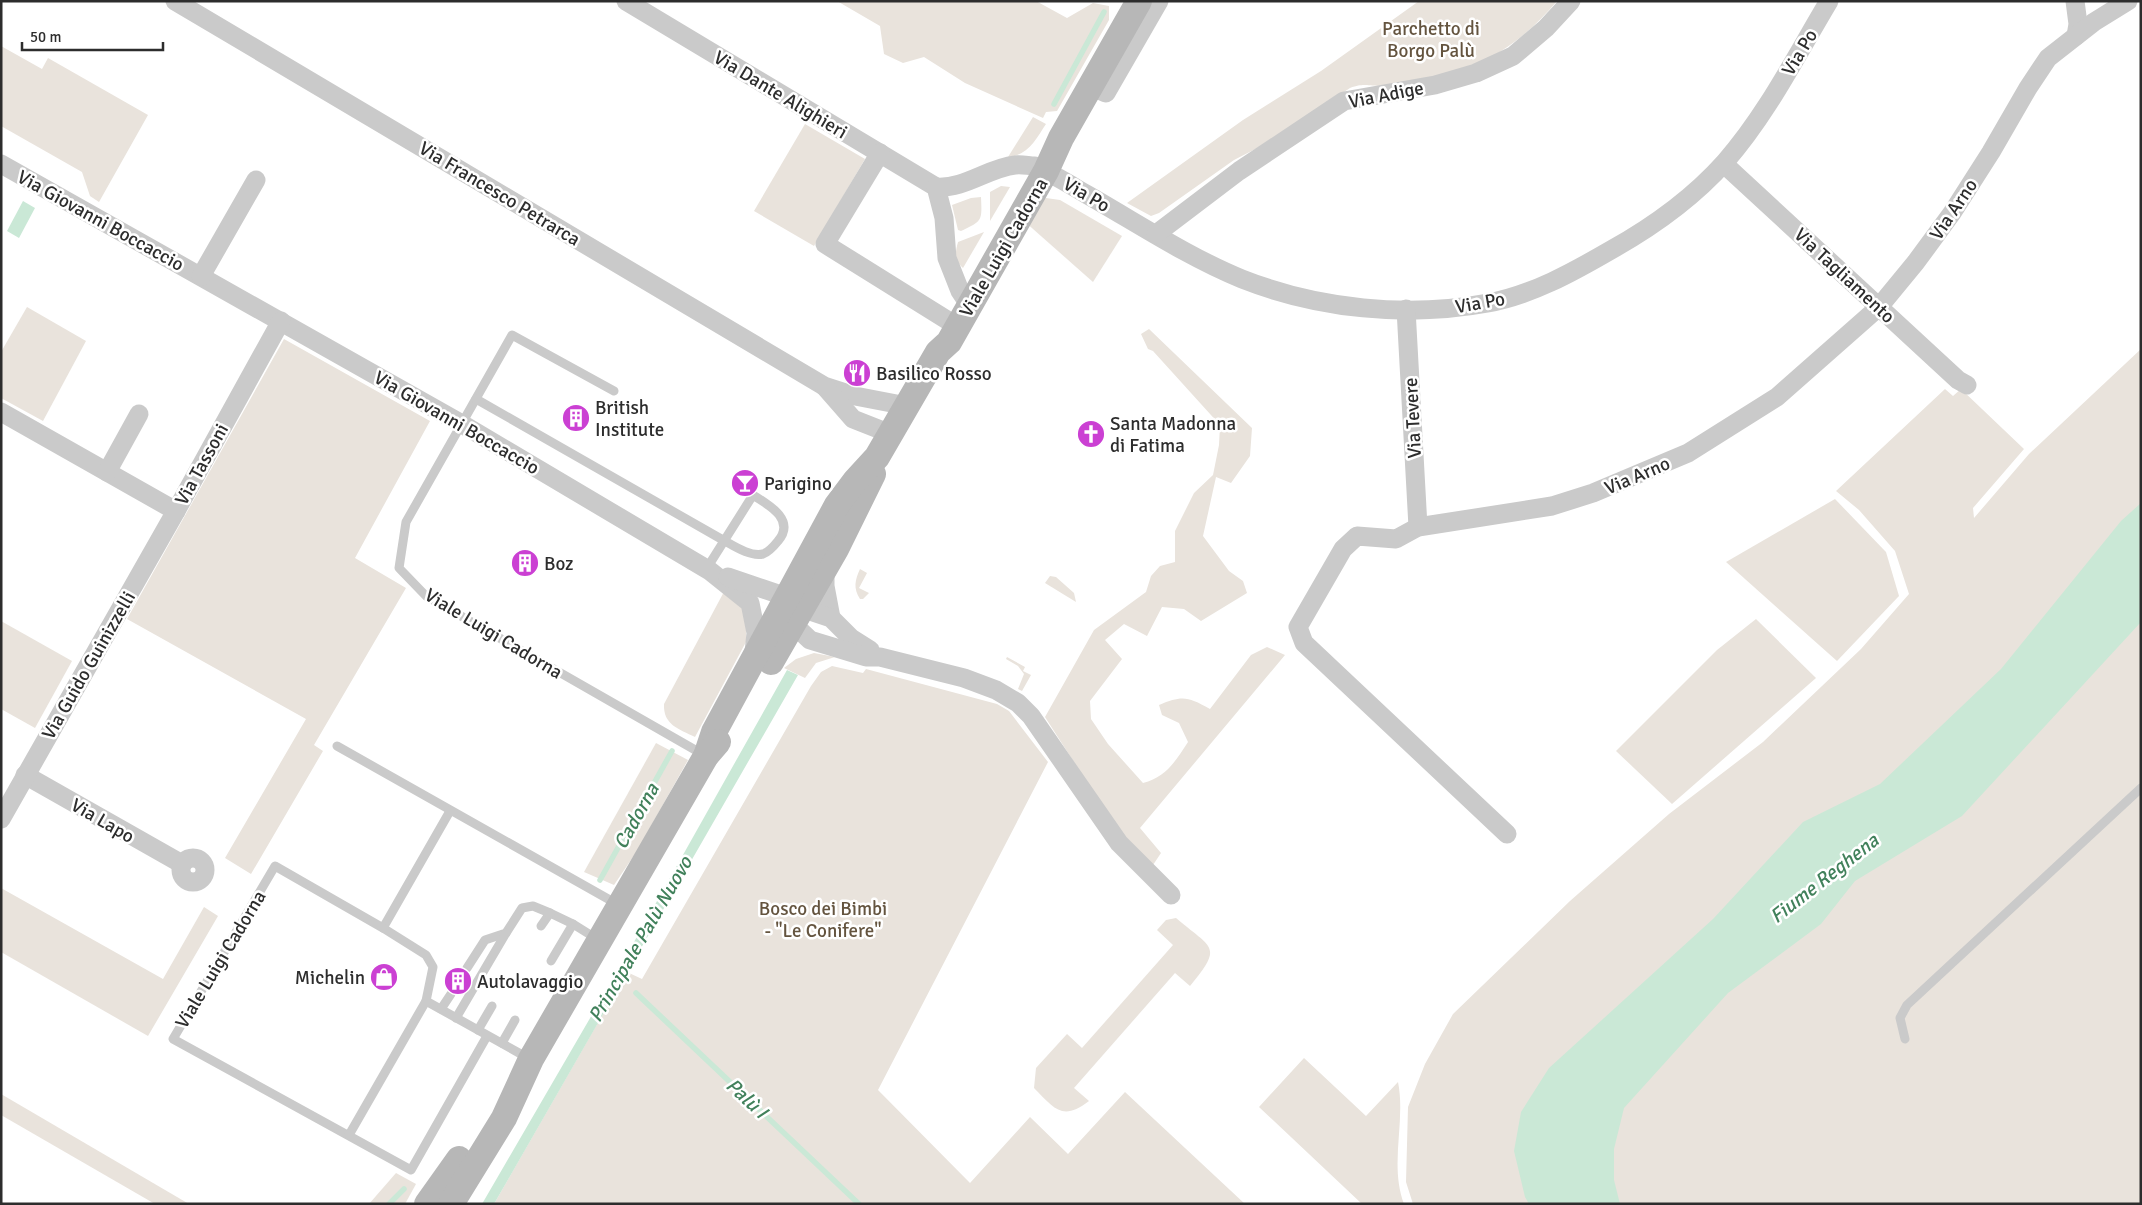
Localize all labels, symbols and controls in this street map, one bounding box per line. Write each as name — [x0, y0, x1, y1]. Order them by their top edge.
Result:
park label: Parchetto di Borgo Palù — [1382, 17, 1480, 63]
scale bar — [22, 20, 164, 52]
street label: Via Po — [1777, 25, 1823, 80]
text: 50 m — [30, 28, 61, 46]
street label: Via Dante Alighieri — [709, 45, 852, 144]
street label: Via Adige — [1347, 76, 1426, 114]
street label: Via Francesco Petrarca — [414, 136, 584, 252]
street label: Via Giovanni Boccaccio — [13, 165, 188, 277]
street label: Via Po — [1059, 172, 1114, 218]
street label: Viale Luigi Cadorna — [954, 174, 1053, 321]
street label: Via Arno — [1925, 174, 1983, 245]
street label: Via Tagliamento — [1789, 223, 1900, 329]
street label: Via Po — [1453, 287, 1507, 319]
restaurant icon: Basilico Rosso — [842, 358, 872, 388]
place label: Basilico Rosso — [876, 362, 992, 386]
street label: Via Giovanni Boccaccio — [370, 366, 544, 480]
street label: Via Tevere — [1399, 377, 1427, 459]
place label: British Institute — [595, 396, 664, 442]
building icon: British Institute — [561, 403, 591, 433]
place label: Santa Madonna di Fatima — [1110, 412, 1236, 458]
church icon: Santa Madonna di Fatima — [1076, 419, 1106, 449]
street label: Via Tassoni — [170, 420, 234, 509]
street label: Via Arno — [1601, 451, 1674, 500]
bar icon: Parigino — [730, 468, 760, 498]
place label: Parigino — [764, 472, 832, 496]
building icon: Boz — [510, 548, 540, 578]
place label: Boz — [544, 552, 574, 576]
street label: Viale Luigi Cadorna — [420, 583, 567, 685]
street label: Via Guido Guinizzelli — [37, 587, 141, 744]
water label: Cadorna — [608, 778, 665, 854]
street label: Via Lapo — [67, 793, 139, 849]
water label: Fiume Reghena — [1765, 828, 1884, 929]
water label: Principale Palù Nuovo — [583, 851, 699, 1026]
street label: Viale Luigi Cadorna — [170, 886, 272, 1033]
park label: Bosco dei Bimbi - "Le Conifere" — [759, 897, 887, 943]
shop icon: Michelin — [369, 962, 399, 992]
place label: Michelin — [295, 966, 365, 990]
building icon: Autolavaggio — [443, 966, 473, 996]
place label: Autolavaggio — [477, 970, 583, 994]
water label: Palù I — [721, 1073, 774, 1125]

